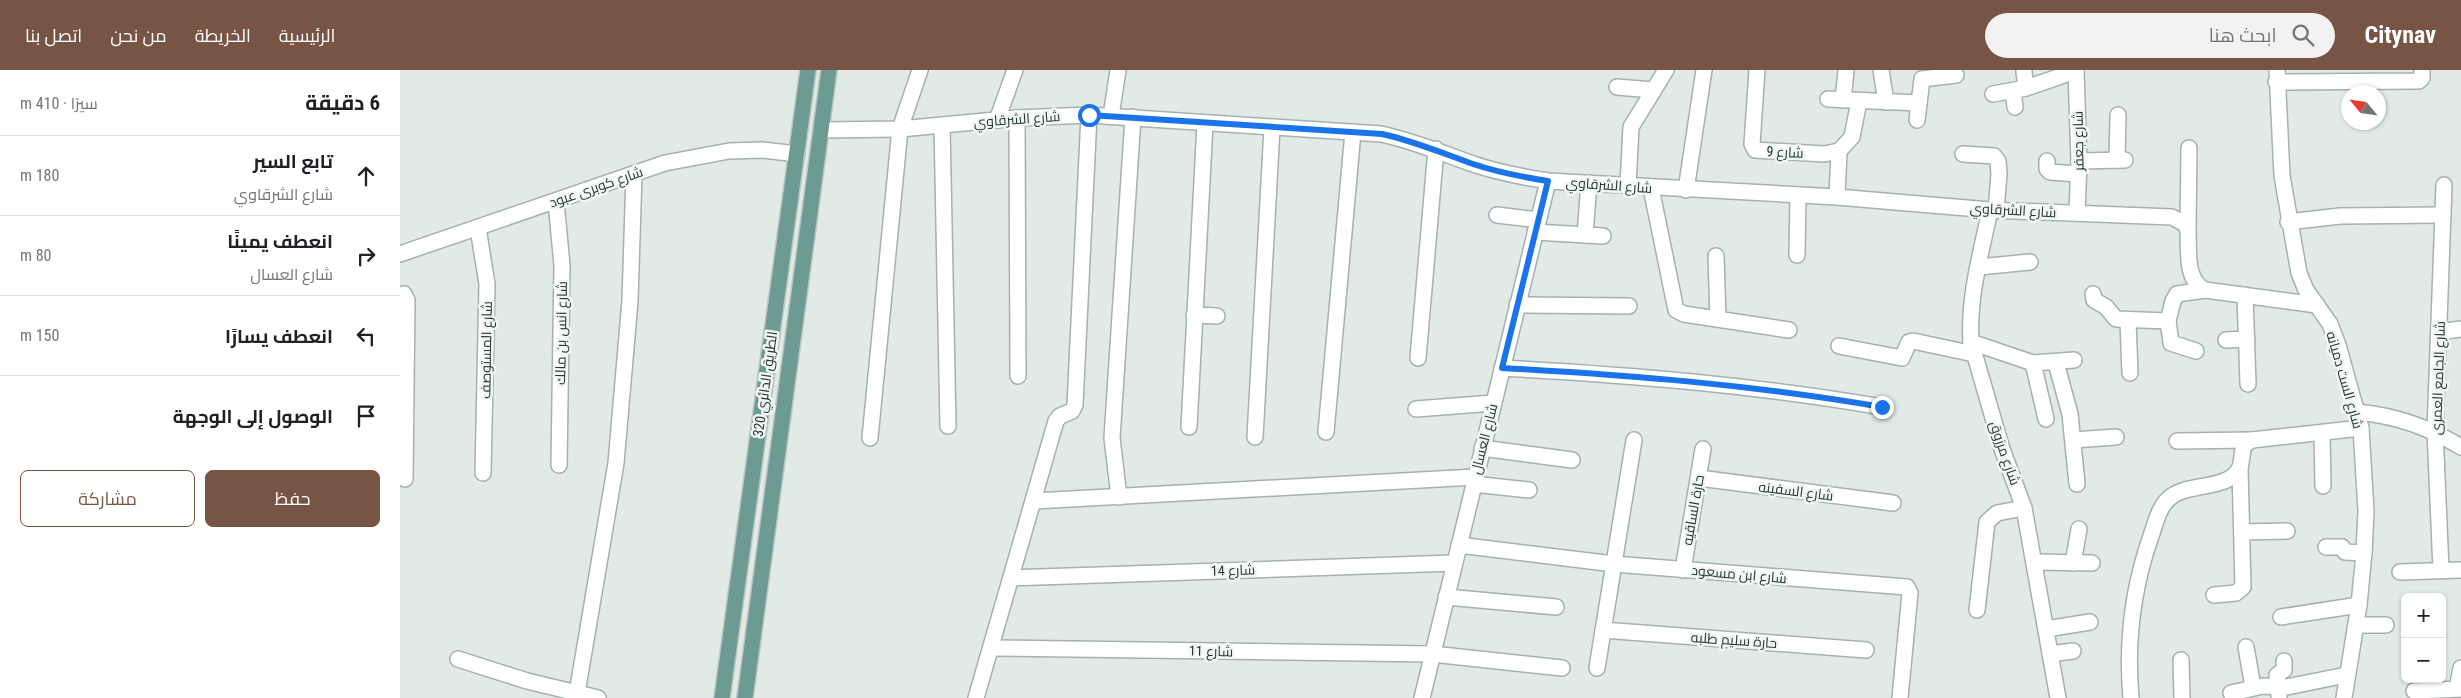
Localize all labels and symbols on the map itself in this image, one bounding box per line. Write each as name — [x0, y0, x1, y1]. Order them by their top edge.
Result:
north arrow — [2341, 85, 2386, 130]
route start — [1078, 104, 1101, 127]
street label: شارع الشرقاوي — [973, 108, 1061, 134]
street label: شارع جعفر — [2069, 111, 2088, 172]
street label: شارع 9 — [1766, 143, 1804, 162]
street label: شارع كوبرى عبود — [547, 163, 645, 211]
street label: شارع الشرقاوي — [1565, 174, 1653, 200]
street label: شارع الشرقاوي — [1969, 200, 2057, 224]
street label: شارع انس بن مالك — [552, 281, 571, 385]
street label: شارع المستوصف — [477, 301, 496, 399]
street label: شارع الجامع العمرى — [2428, 321, 2449, 435]
street label: الطريق الدائري 320 — [750, 330, 784, 438]
street label: شارع الست دميانه — [2323, 330, 2367, 431]
route end — [1871, 396, 1894, 419]
street label: شارع العسال — [1467, 402, 1501, 476]
street label: شارع مرزوق — [1986, 419, 2023, 488]
street label: حارة الساقيه — [1679, 473, 1707, 547]
street label: شارع السفينه — [1758, 478, 1834, 505]
street label: شارع 14 — [1211, 561, 1255, 580]
street label: شارع ابن مسعود — [1691, 562, 1787, 587]
street label: حارة سليم طلبه — [1690, 629, 1778, 653]
street label: شارع 11 — [1189, 643, 1233, 660]

